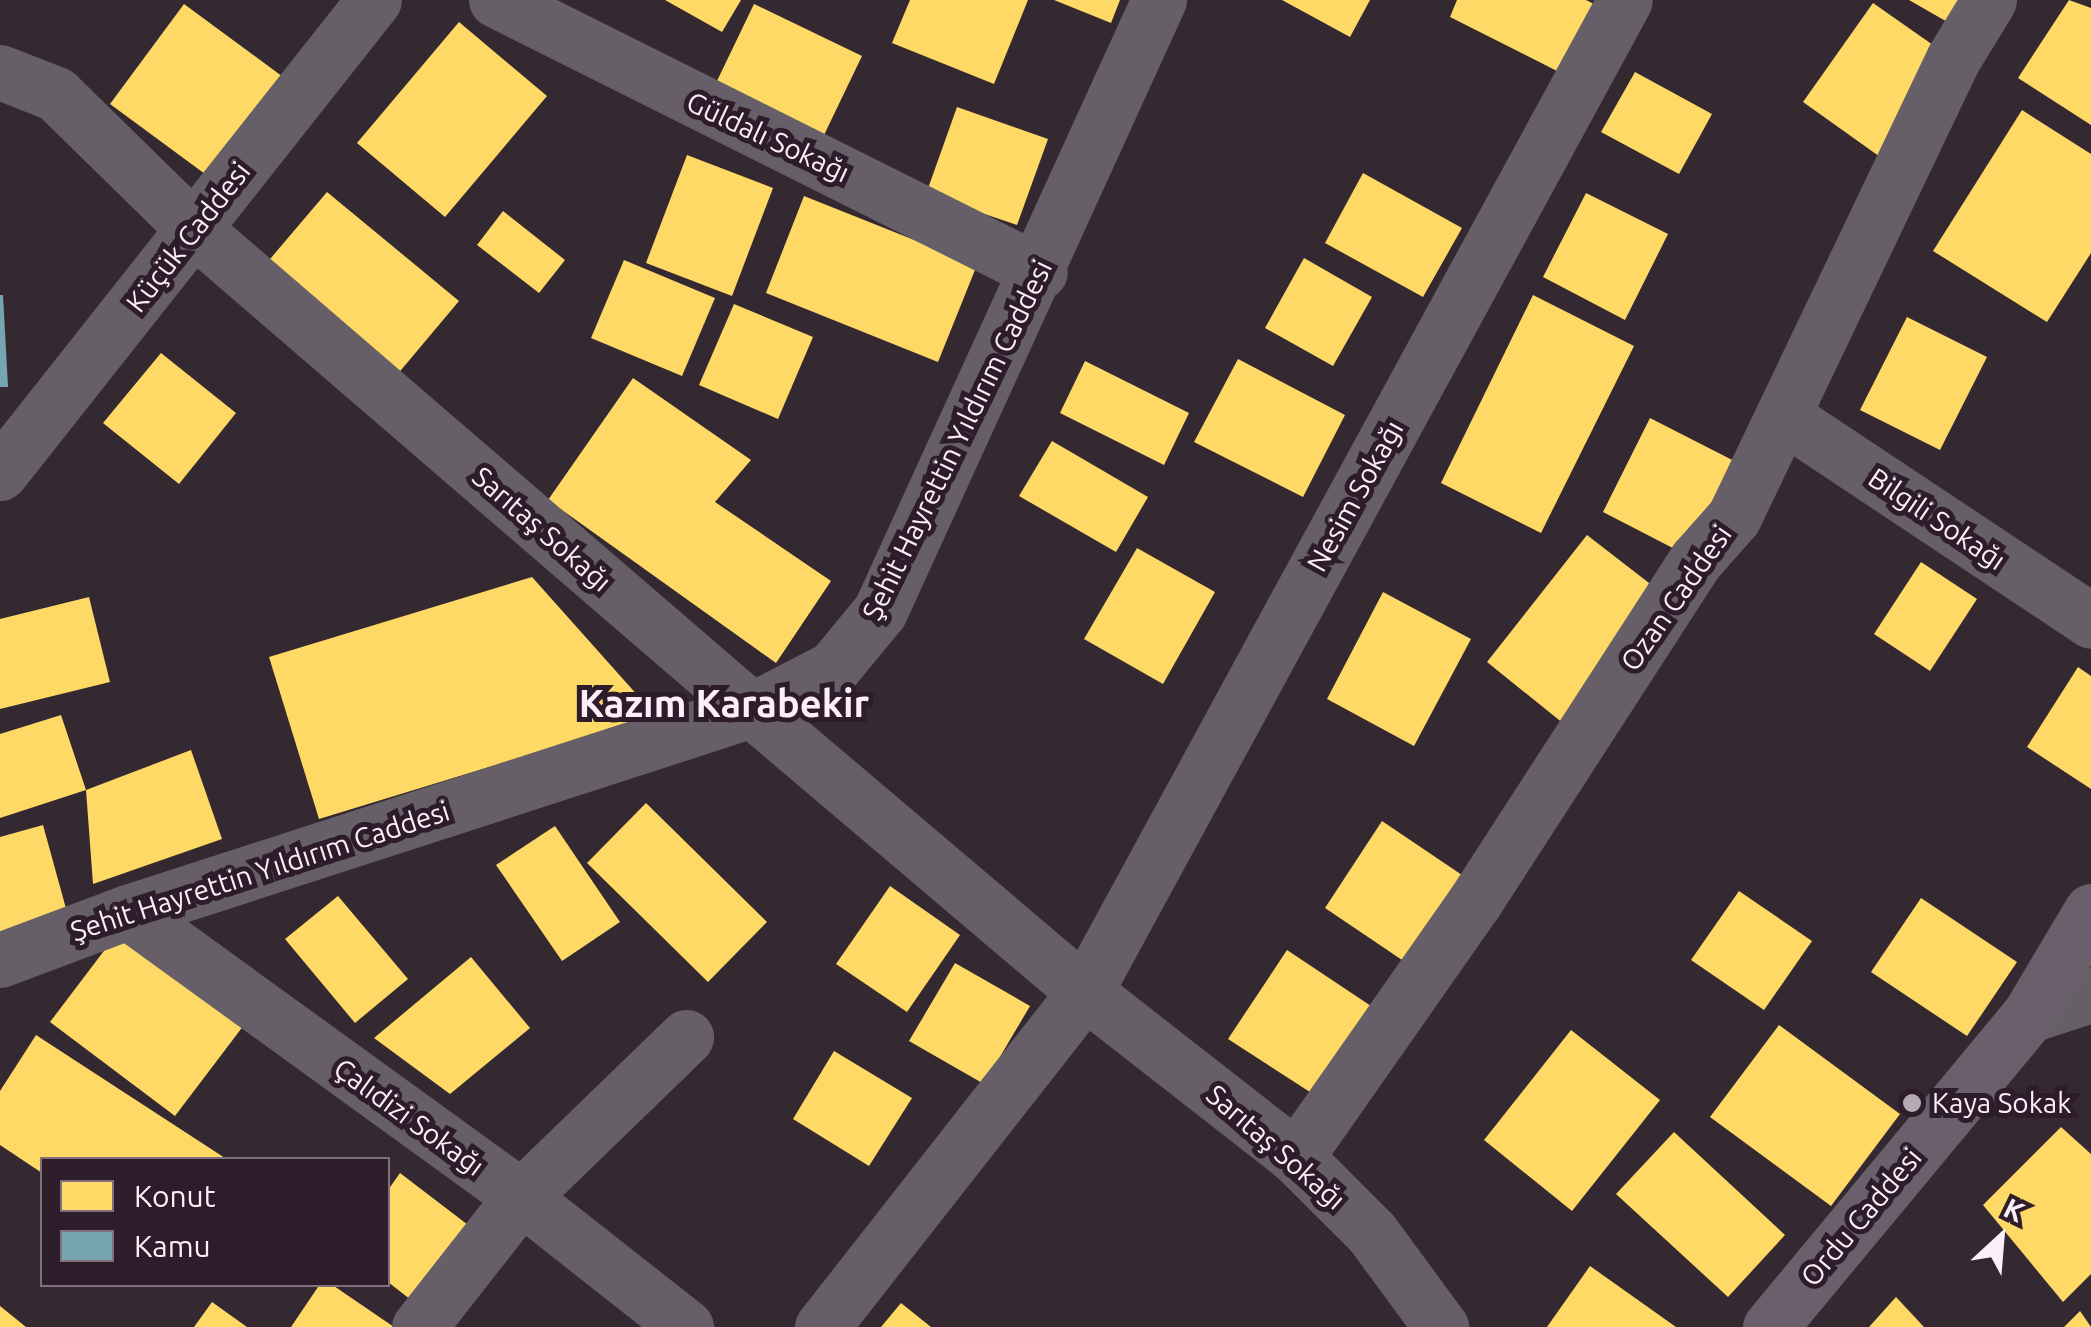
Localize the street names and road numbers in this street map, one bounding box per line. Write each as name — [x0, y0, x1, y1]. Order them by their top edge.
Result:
street label: Güldalı Sokağı — [681, 85, 855, 189]
street label: Küçük Caddesi — [119, 155, 257, 319]
street label: Şehit Hayrettin Yıldırım Caddesi — [855, 255, 1059, 625]
street label: Nesim Sokağı — [1300, 415, 1410, 577]
street label: Sarıtaş Sokağı — [466, 460, 618, 598]
street label: Bilgili Sokağı — [1862, 461, 2012, 577]
street label: Ozan Caddesi — [1613, 519, 1739, 677]
street label: Şehit Hayrettin Yıldırım Caddesi — [66, 794, 454, 948]
street label: Çalıdizi Sokağı — [327, 1051, 491, 1183]
street label: Sarıtaş Sokağı — [1200, 1078, 1352, 1216]
street label: Ordu Caddesi — [1794, 1141, 1928, 1293]

